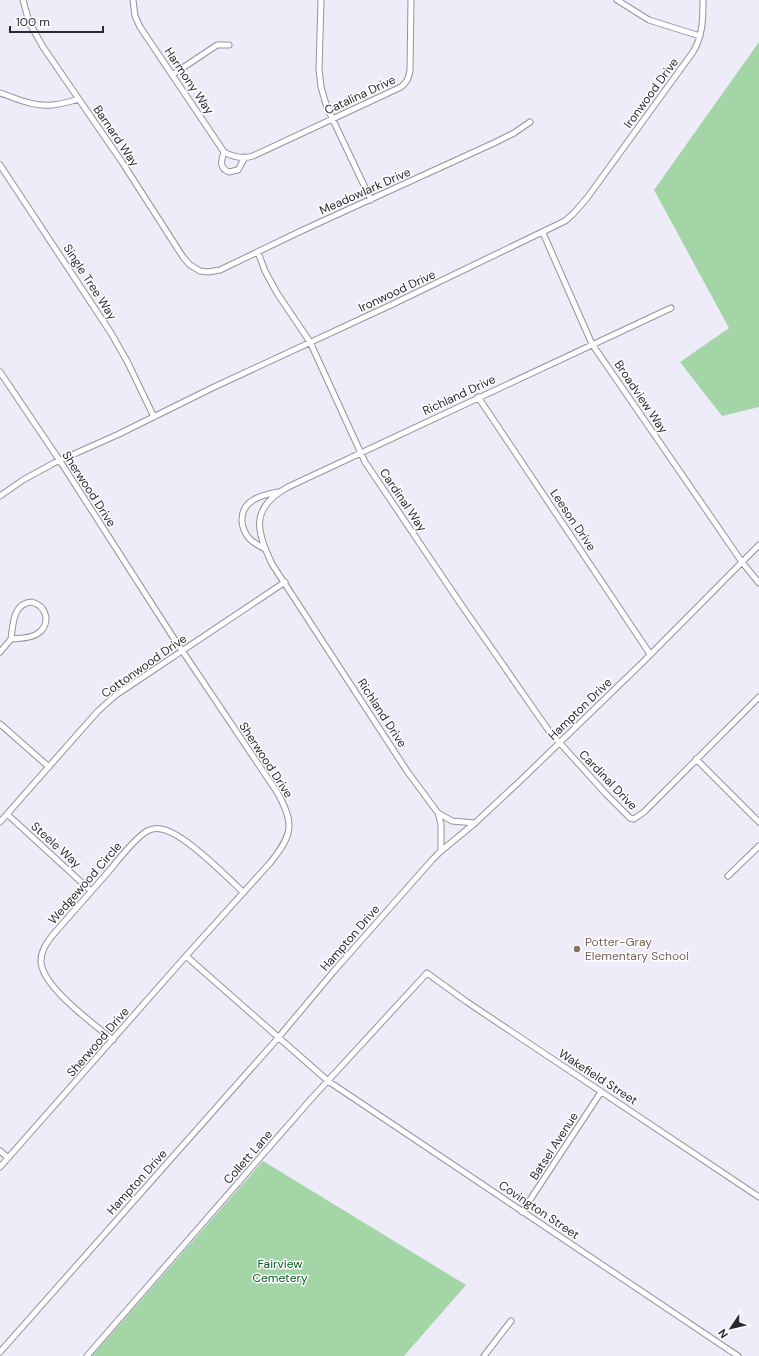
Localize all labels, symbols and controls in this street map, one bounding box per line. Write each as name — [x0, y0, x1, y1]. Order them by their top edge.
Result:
scale bar — [10, 8, 103, 34]
text: 100 m — [16, 14, 50, 30]
street label: Harmony Way — [161, 44, 218, 118]
street label: Ironwood Drive — [620, 54, 682, 131]
street label: Catalina Drive — [322, 71, 398, 118]
street label: Barnard Way — [90, 102, 143, 170]
street label: Meadowlark Drive — [317, 164, 413, 218]
street label: Single Tree Way — [60, 241, 121, 323]
street label: Ironwood Drive — [356, 266, 438, 316]
street label: Broadview Way — [611, 357, 672, 437]
street label: Richland Drive — [420, 371, 498, 419]
street label: Sherwood Drive — [58, 448, 120, 530]
street label: Cardinal Way — [376, 465, 430, 535]
street label: Leeson Drive — [546, 486, 600, 554]
street label: Cottonwood Drive — [98, 630, 190, 702]
street label: Hampton Drive — [545, 674, 615, 744]
street label: Richland Drive — [354, 676, 410, 751]
street label: Sherwood Drive — [235, 719, 297, 801]
street label: Cardinal Drive — [575, 747, 641, 814]
street label: Steele Way — [28, 818, 85, 872]
street label: Wedgewood Circle — [45, 838, 125, 928]
street label: Hampton Drive — [317, 901, 383, 975]
place label: Potter-Gray Elementary School — [585, 934, 689, 964]
marker: Potter-Gray Elementary School — [572, 944, 582, 954]
street label: Sherwood Drive — [63, 1004, 133, 1080]
street label: Wakefield Street — [555, 1046, 641, 1109]
street label: Batsel Avenue — [526, 1109, 582, 1183]
street label: Collett Lane — [220, 1126, 276, 1187]
street label: Hampton Drive — [103, 1146, 171, 1218]
street label: Covington Street — [496, 1177, 583, 1243]
park label: Fairview Cemetery — [252, 1256, 308, 1286]
north arrow — [711, 1308, 751, 1348]
text: N — [715, 1326, 731, 1341]

